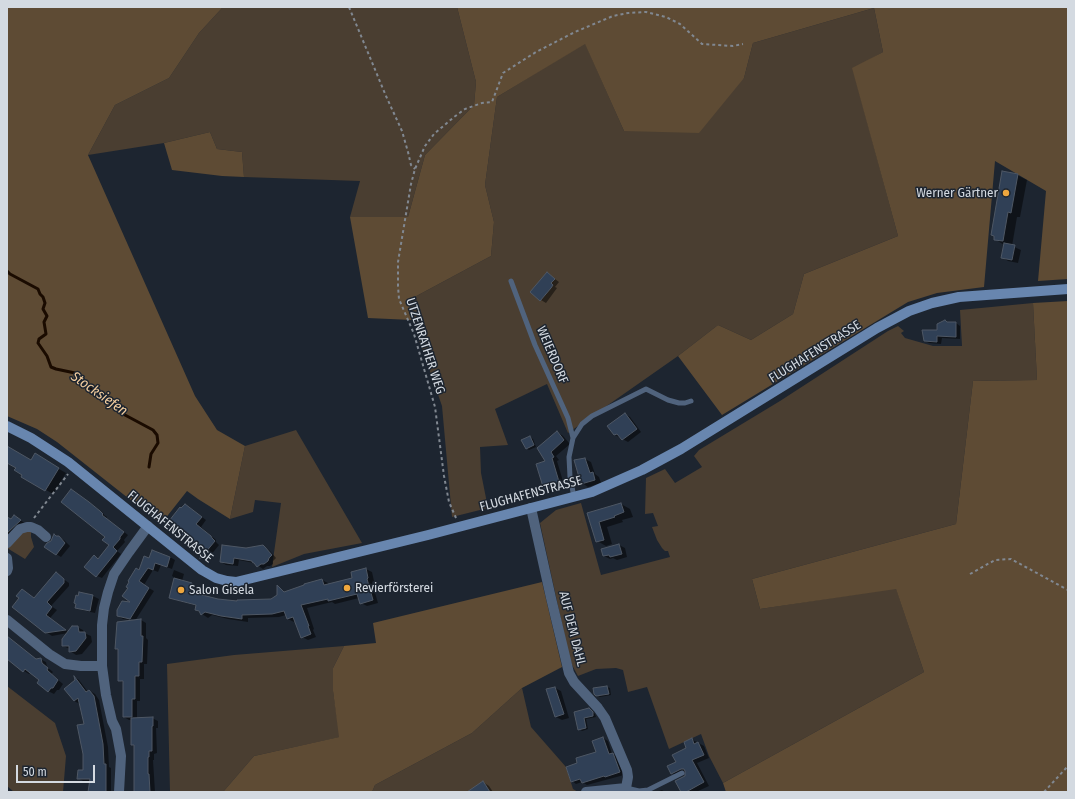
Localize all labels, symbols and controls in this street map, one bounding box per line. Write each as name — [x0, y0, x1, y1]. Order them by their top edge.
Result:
place label: Werner Gärtner — [916, 185, 998, 201]
marker: Werner Gärtner — [1001, 188, 1011, 198]
street label: UTZENRATHER WEG — [402, 296, 448, 396]
street label: FLUGHAFENSTRASSE — [766, 317, 864, 387]
street label: WEIERDORF — [533, 324, 571, 386]
water label: Stocksiefen — [67, 368, 131, 420]
street label: FLUGHAFENSTRASSE — [478, 473, 584, 515]
street label: FLUGHAFENSTRASSE — [124, 488, 216, 566]
place label: Revierförsterei — [355, 580, 433, 596]
place label: Salon Gisela — [189, 582, 254, 598]
marker: Revierförsterei — [342, 583, 352, 593]
marker: Salon Gisela — [176, 585, 186, 595]
street label: AUF DEM DAHL — [555, 590, 589, 668]
scale bar — [18, 757, 97, 783]
text: 50 m — [23, 765, 47, 779]

